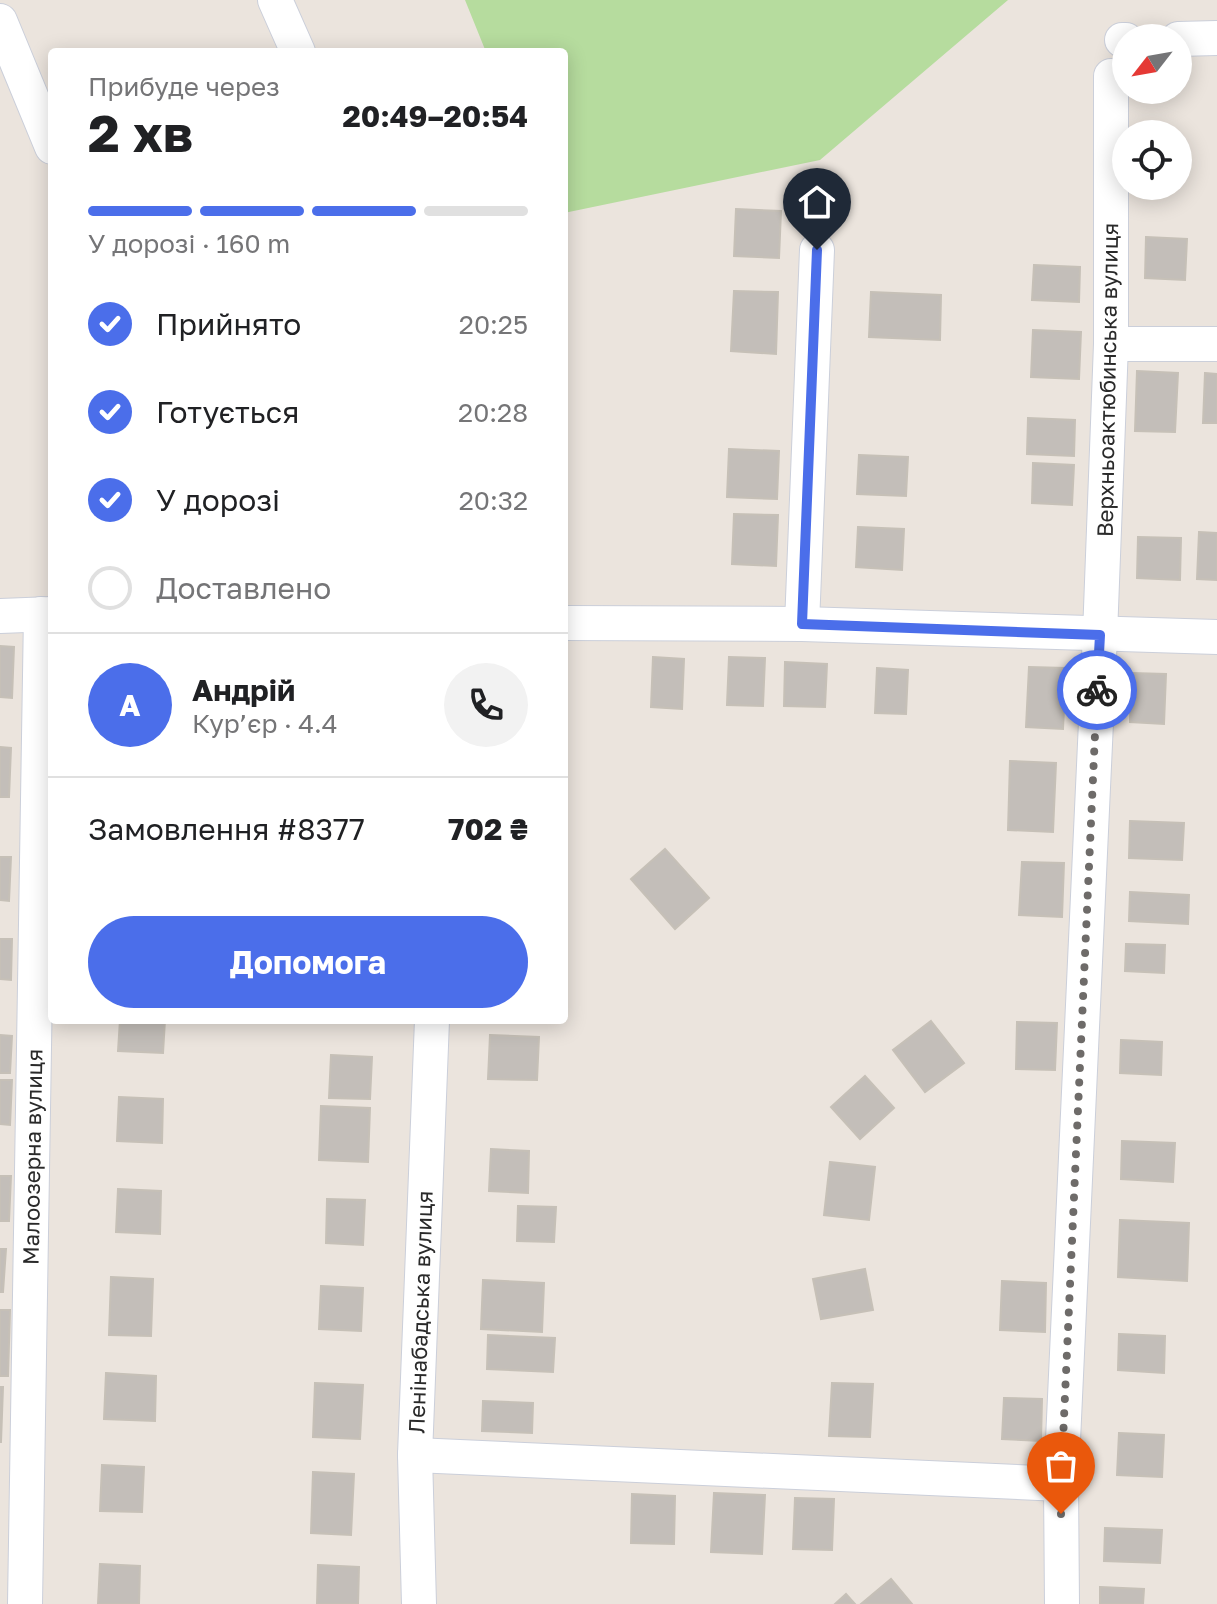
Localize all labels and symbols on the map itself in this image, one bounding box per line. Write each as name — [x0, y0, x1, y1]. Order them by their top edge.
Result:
north arrow — [1112, 24, 1192, 104]
pin — [783, 168, 851, 250]
street label: Верхньоактюбинська вулиця — [1091, 223, 1123, 537]
courier — [1057, 650, 1137, 730]
street label: Малоозерна вулиця — [17, 1049, 47, 1265]
street label: Ленінабадська вулиця — [402, 1190, 438, 1434]
pin — [1027, 1432, 1095, 1514]

